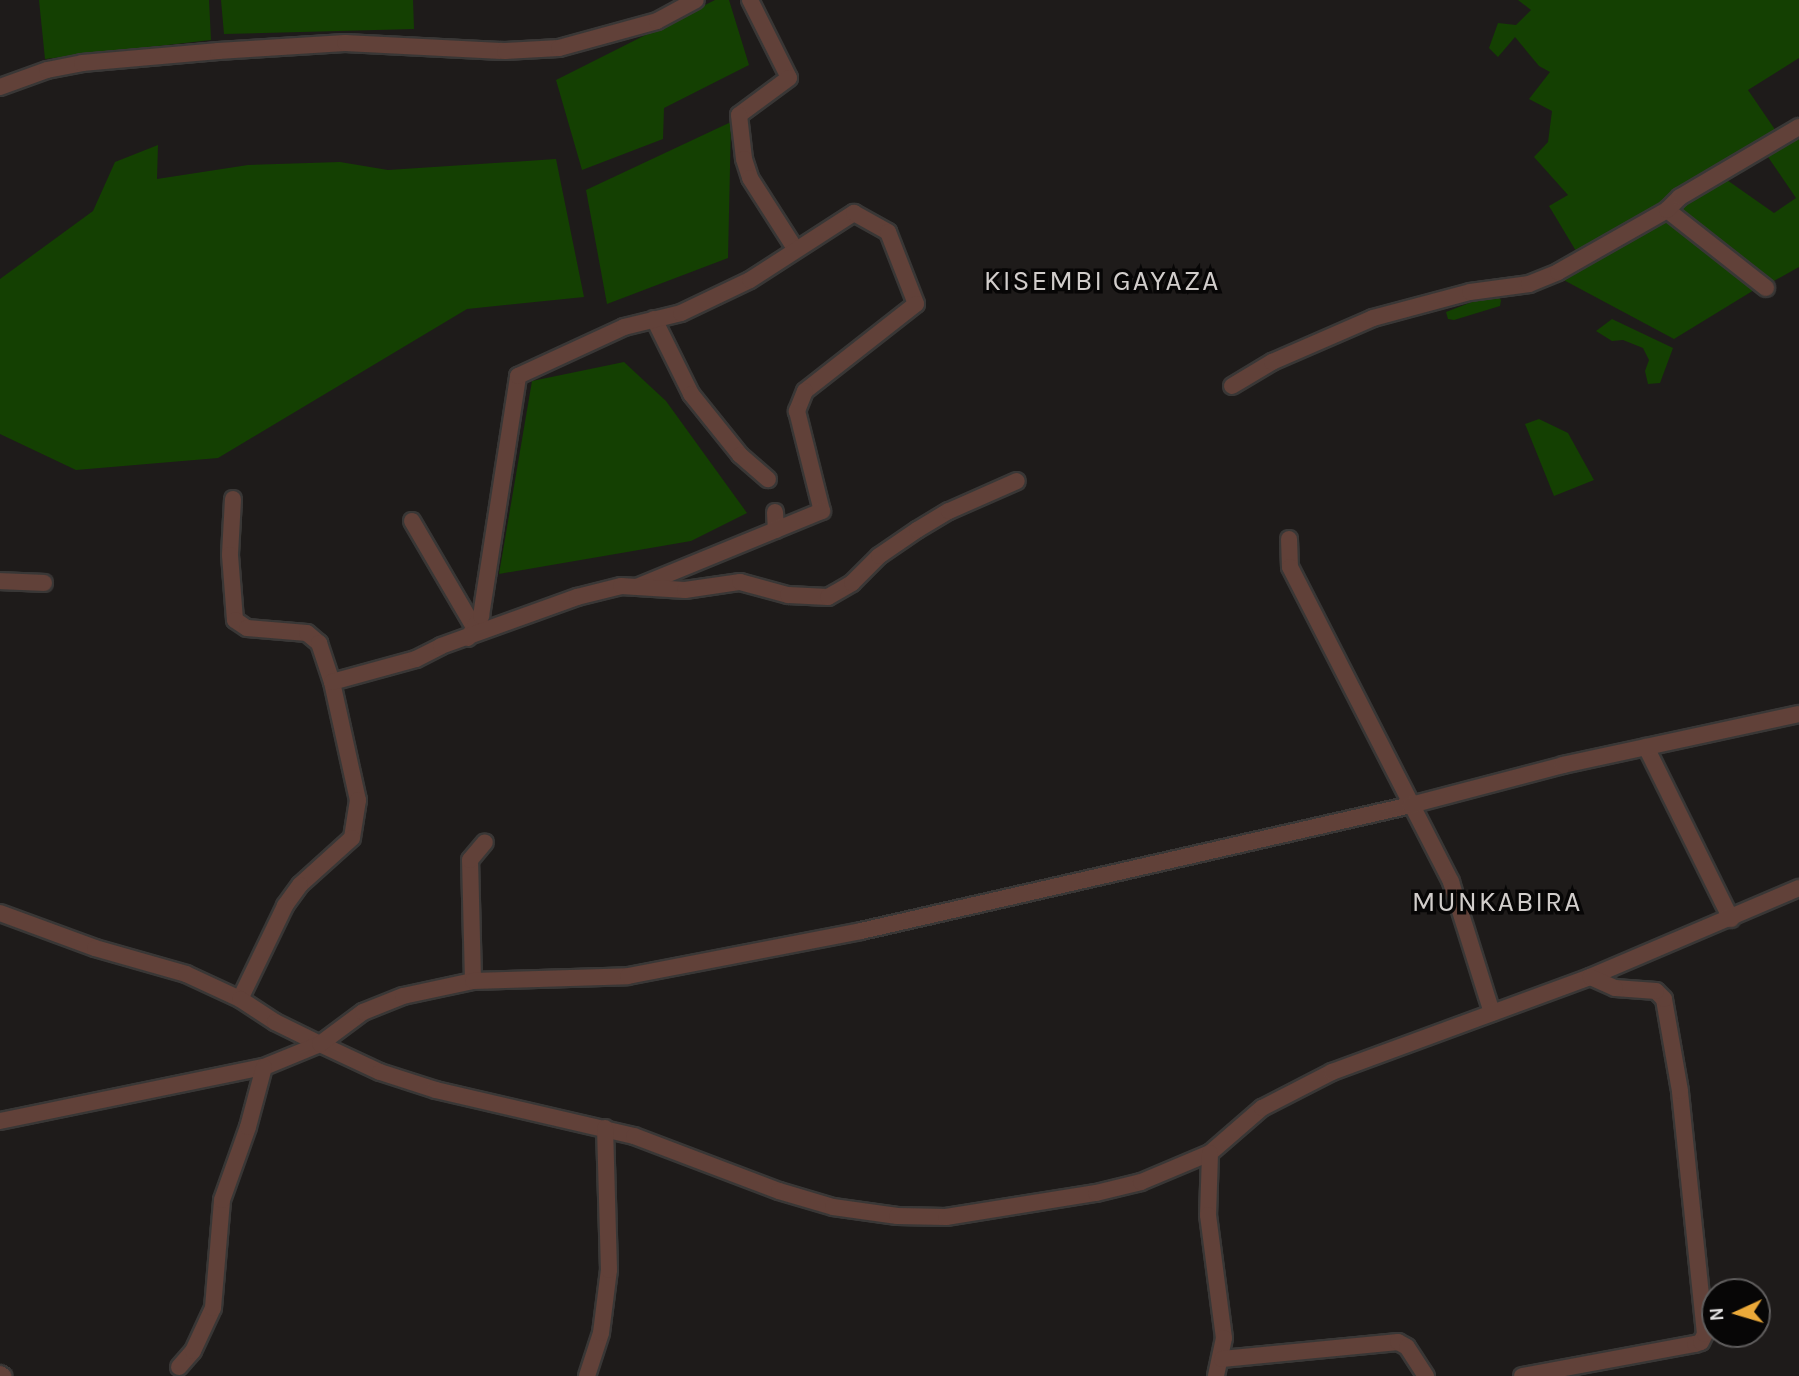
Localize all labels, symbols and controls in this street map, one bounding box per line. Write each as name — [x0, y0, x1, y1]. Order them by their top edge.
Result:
district label: KISEMBI GAYAZA — [985, 264, 1219, 298]
district label: MUNKABIRA — [1413, 885, 1581, 919]
north arrow — [1701, 1278, 1771, 1348]
text: N — [1706, 1307, 1728, 1322]

